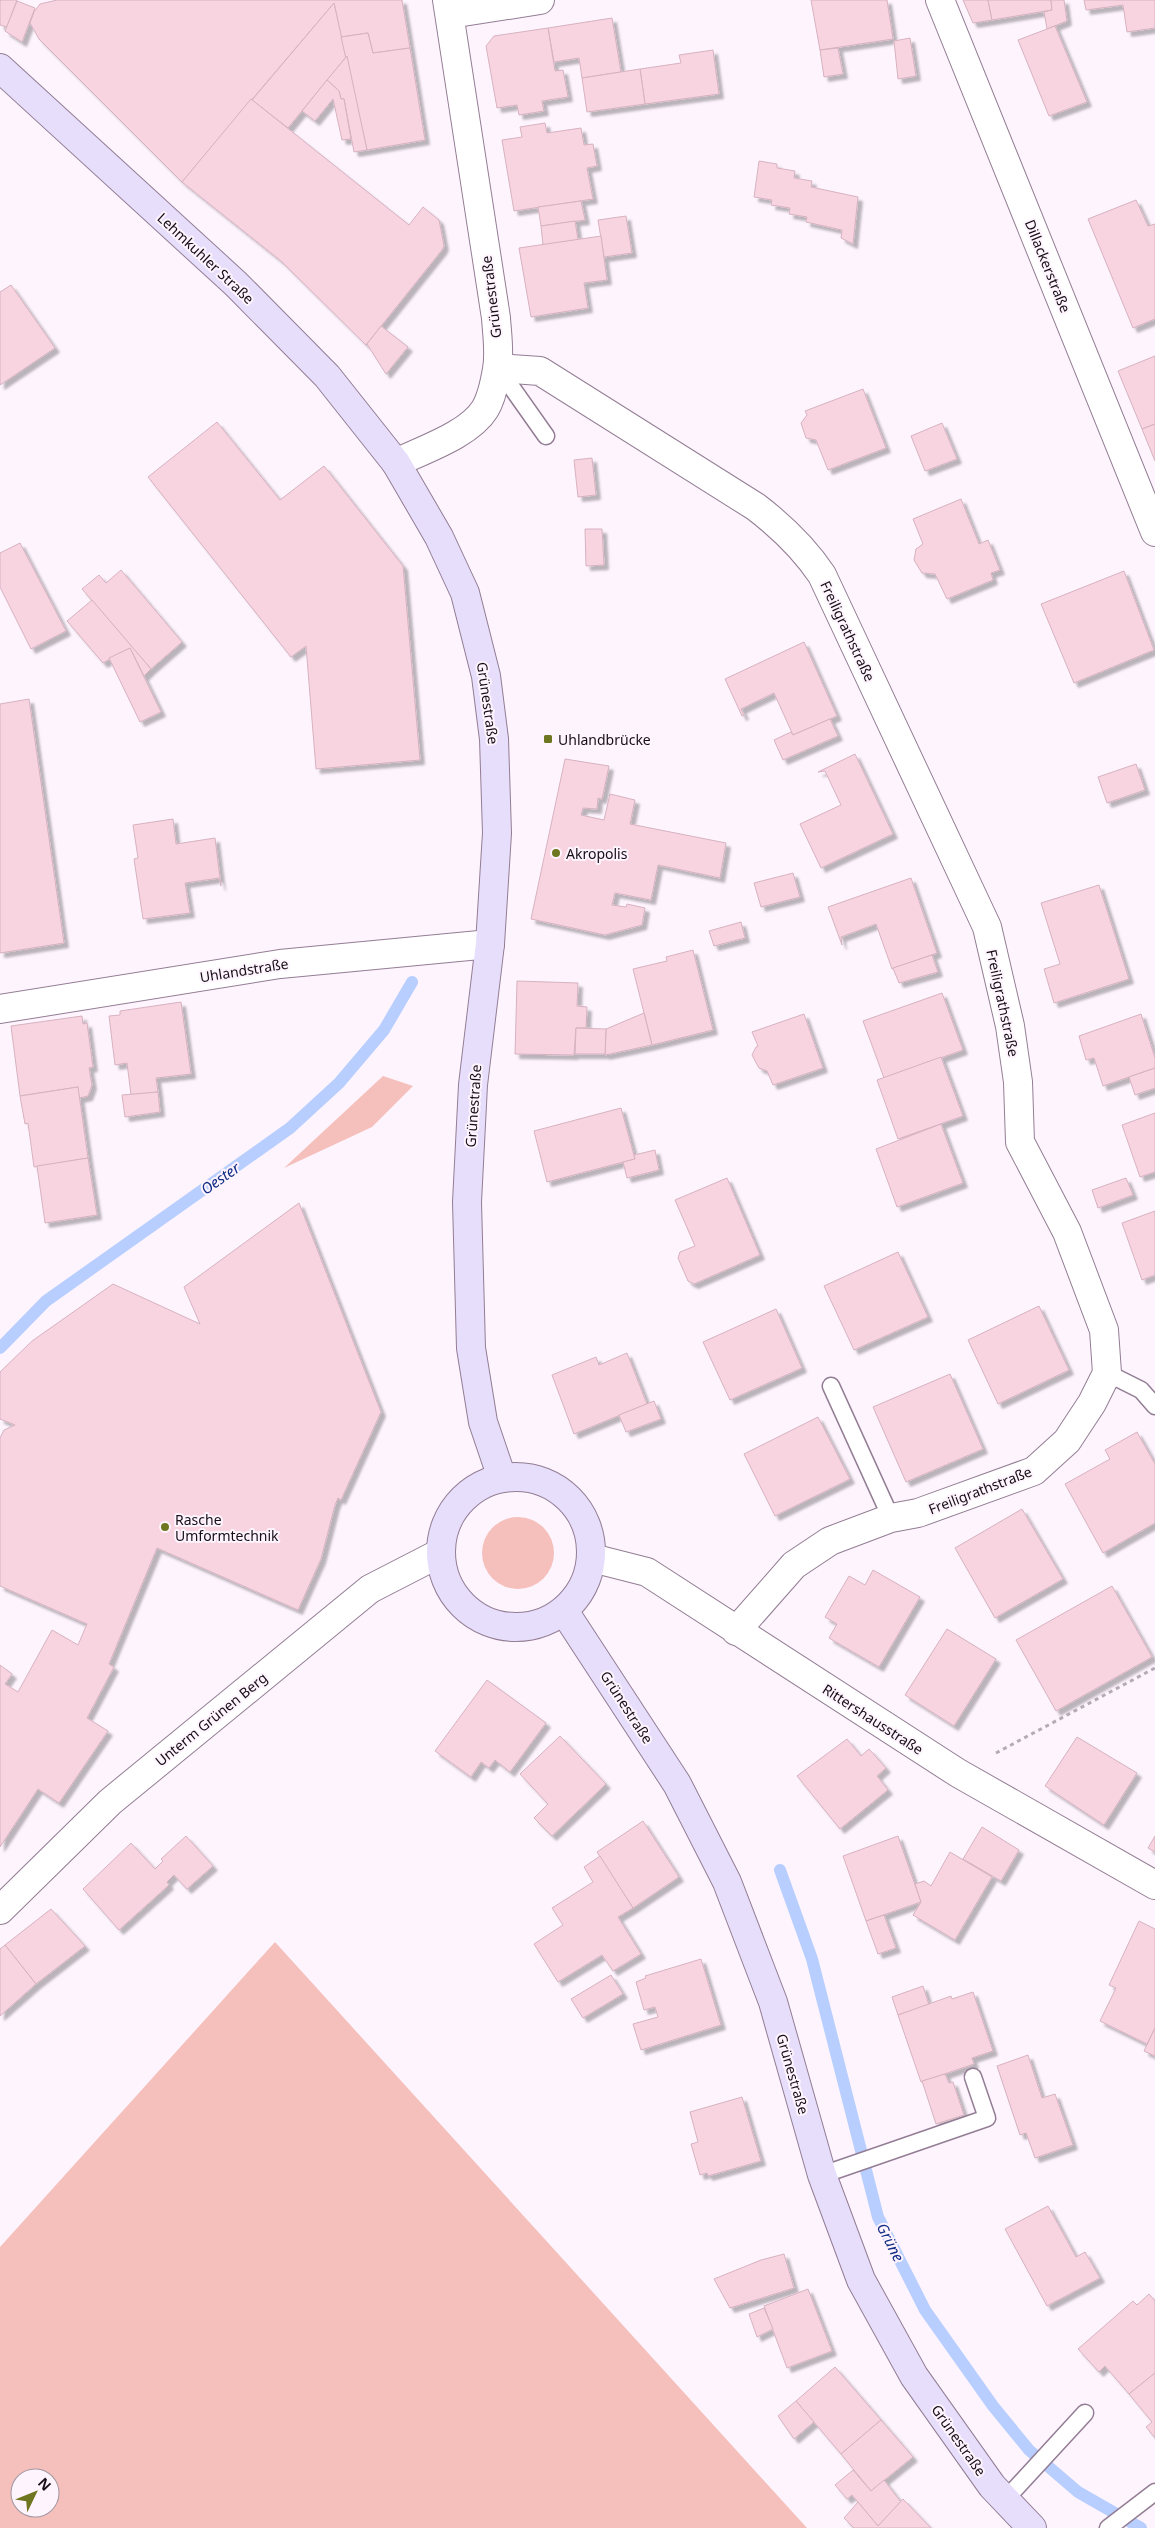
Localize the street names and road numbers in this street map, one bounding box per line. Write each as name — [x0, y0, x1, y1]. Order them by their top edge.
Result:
street label: Lehmkuhler Straße — [154, 208, 258, 308]
street label: Dillackerstraße — [1021, 217, 1075, 315]
street label: Grünestraße — [477, 255, 505, 339]
street label: Freiligrathstraße — [816, 578, 880, 685]
street label: Grünestraße — [473, 661, 503, 746]
street label: Freiligrathstraße — [982, 948, 1024, 1058]
street label: Uhlandstraße — [198, 954, 290, 986]
street label: Grünestraße — [461, 1064, 485, 1148]
street label: Freiligrathstraße — [926, 1462, 1034, 1518]
street label: Grünestraße — [596, 1667, 658, 1747]
street label: Unterm Grünen Berg — [151, 1668, 271, 1770]
street label: Rittershausstraße — [819, 1679, 927, 1759]
street label: Grünestraße — [772, 2031, 814, 2117]
street label: Grünestraße — [927, 2401, 991, 2480]

